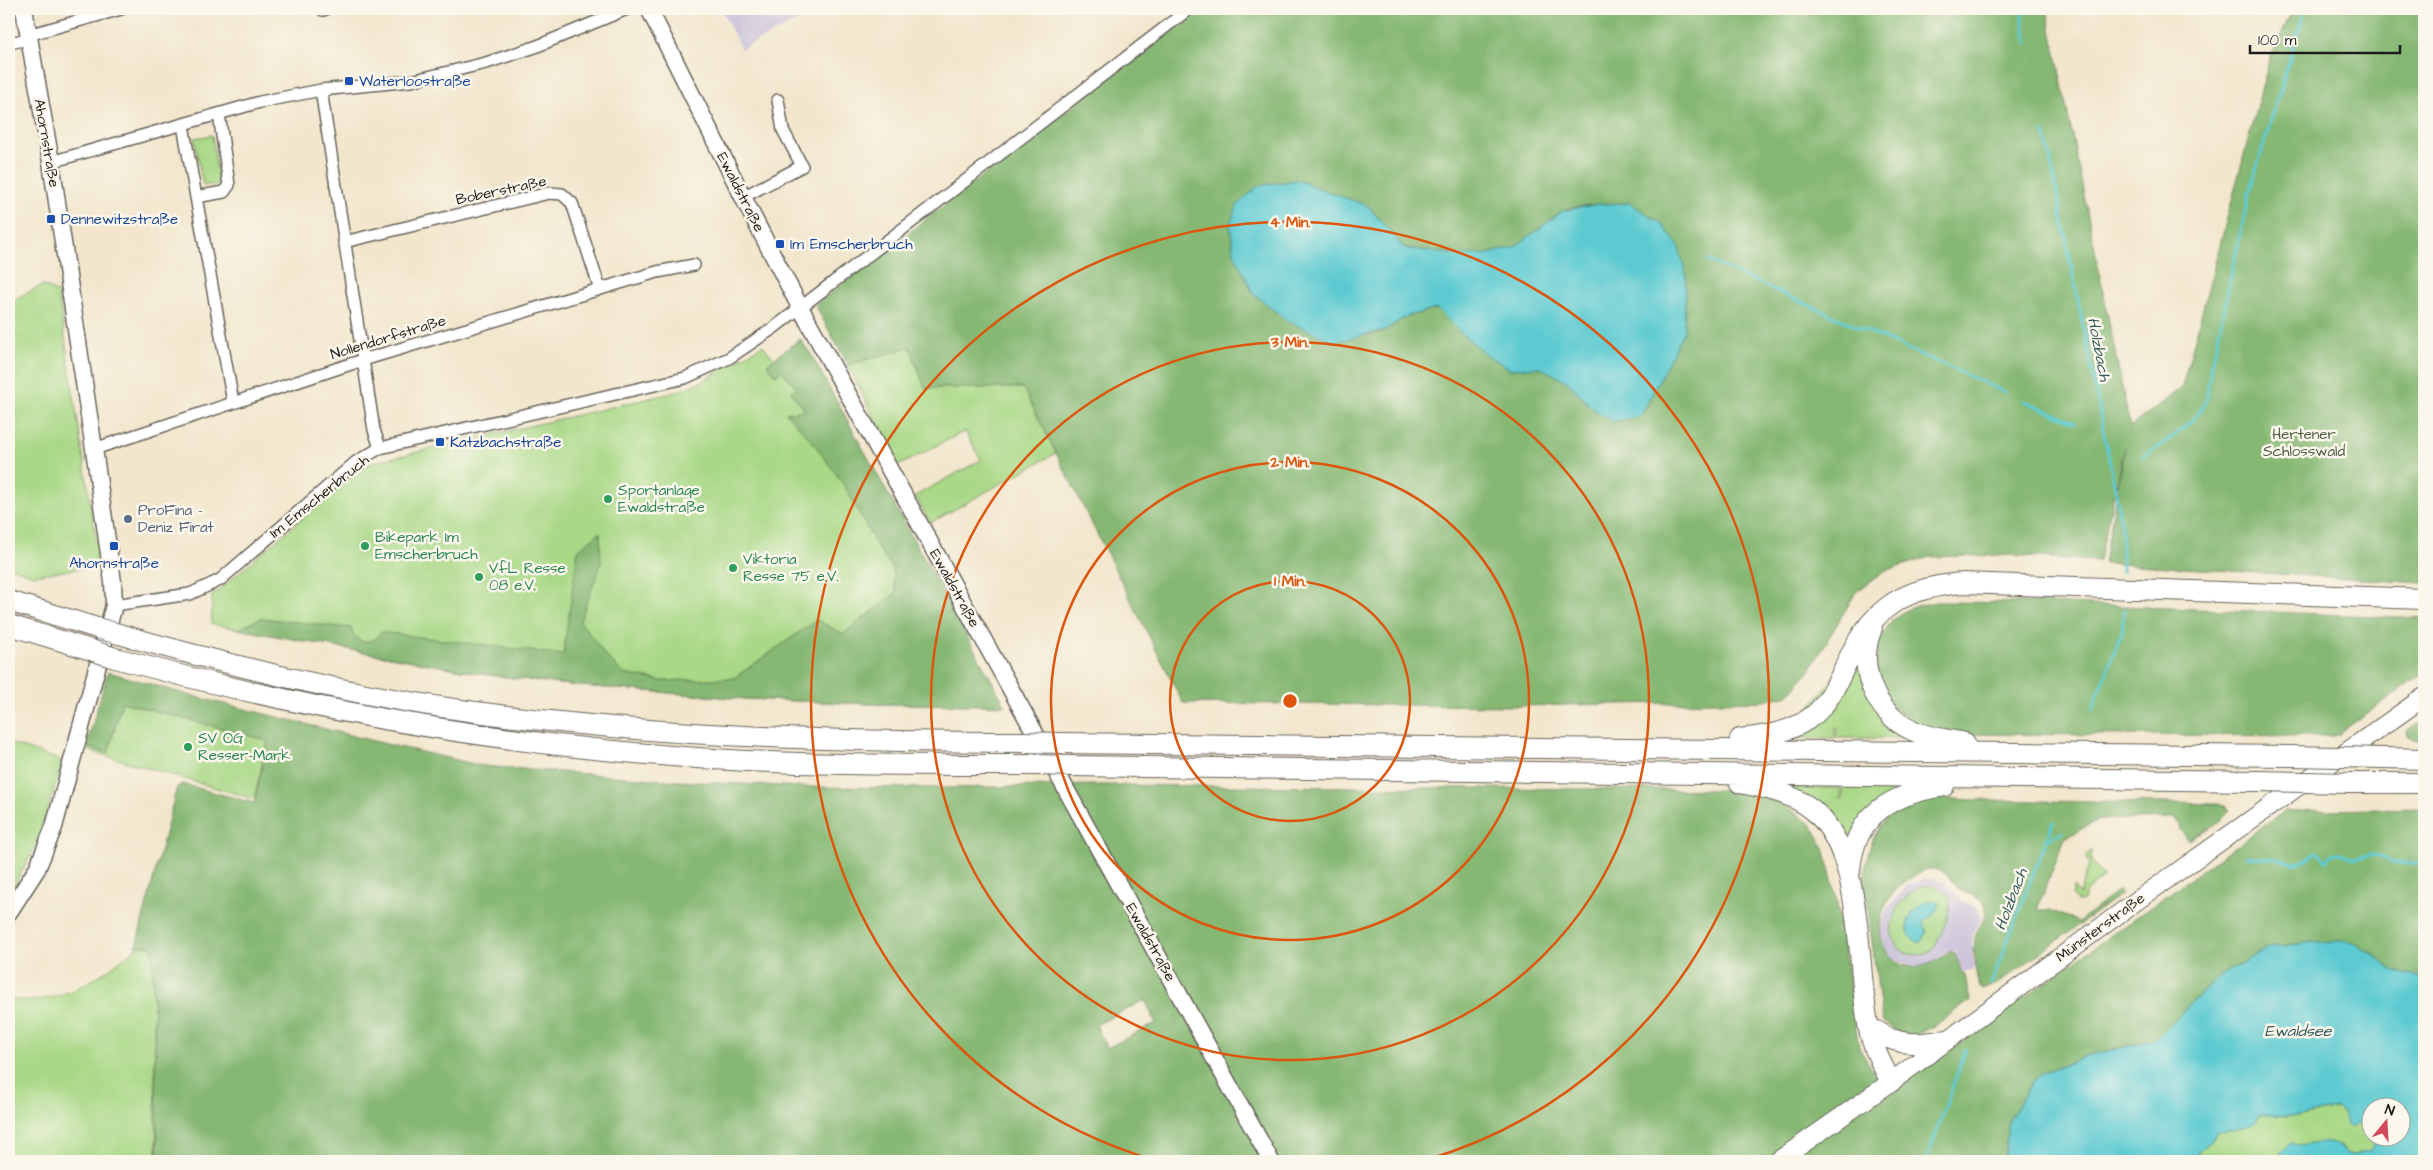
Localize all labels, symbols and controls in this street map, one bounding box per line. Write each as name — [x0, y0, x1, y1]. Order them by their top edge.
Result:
scale bar — [2250, 22, 2400, 54]
text: 100 m — [2258, 30, 2297, 51]
place label: Waterloostraße — [359, 71, 471, 92]
marker: Waterloostraße — [343, 75, 355, 87]
street label: Ahornstraße — [28, 97, 65, 189]
street label: Ewaldstraße — [711, 149, 770, 236]
street label: Boberstraße — [454, 171, 548, 210]
place label: Dennewitzstraße — [61, 209, 178, 230]
text: 4 Min. — [1270, 212, 1310, 233]
marker: Dennewitzstraße — [45, 213, 57, 225]
place label: Im Emscherbruch — [790, 234, 913, 255]
marker: Im Emscherbruch — [774, 238, 786, 250]
street label: Nollendorfstraße — [328, 310, 448, 365]
water label: Holzbach — [2082, 316, 2116, 384]
text: 3 Min. — [1270, 332, 1309, 353]
park label: Hertener Schlosswald — [2263, 424, 2345, 462]
place label: Katzbachstraße — [450, 432, 561, 453]
marker: Katzbachstraße — [434, 436, 446, 448]
street label: Im Emscherbruch — [265, 449, 374, 543]
text: 2 Min. — [1270, 452, 1309, 473]
place label: Sportanlage Ewaldstraße — [618, 480, 705, 518]
marker: Sportanlage Ewaldstraße — [602, 493, 614, 505]
place label: ProFina - Deniz Firat — [138, 500, 214, 538]
marker: ProFina - Deniz Firat — [122, 513, 134, 525]
place label: Bikepark Im Emscherbruch — [375, 527, 478, 565]
marker: Ahornstraße — [108, 540, 120, 552]
marker: Bikepark Im Emscherbruch — [359, 540, 371, 552]
street label: Ewaldstraße — [924, 545, 985, 631]
place label: Viktoria Resse 75 e.V. — [743, 549, 839, 587]
place label: Ahornstraße — [69, 553, 159, 574]
place label: VfL Resse 08 e.V. — [489, 558, 566, 596]
marker: Viktoria Resse 75 e.V. — [727, 562, 739, 574]
marker: VfL Resse 08 e.V. — [473, 571, 485, 583]
text: 1 Min. — [1274, 571, 1306, 592]
centre of rings — [1281, 692, 1299, 710]
place label: SV OG Resser-Mark — [198, 728, 290, 766]
marker: SV OG Resser-Mark — [182, 741, 194, 753]
water label: Holzbach — [1989, 864, 2033, 933]
street label: Münsterstraße — [2051, 888, 2149, 967]
street label: Ewaldstraße — [1120, 899, 1181, 985]
water label: Ewaldsee — [2265, 1020, 2333, 1042]
north arrow — [2360, 1098, 2410, 1148]
text: N — [2382, 1100, 2397, 1122]

